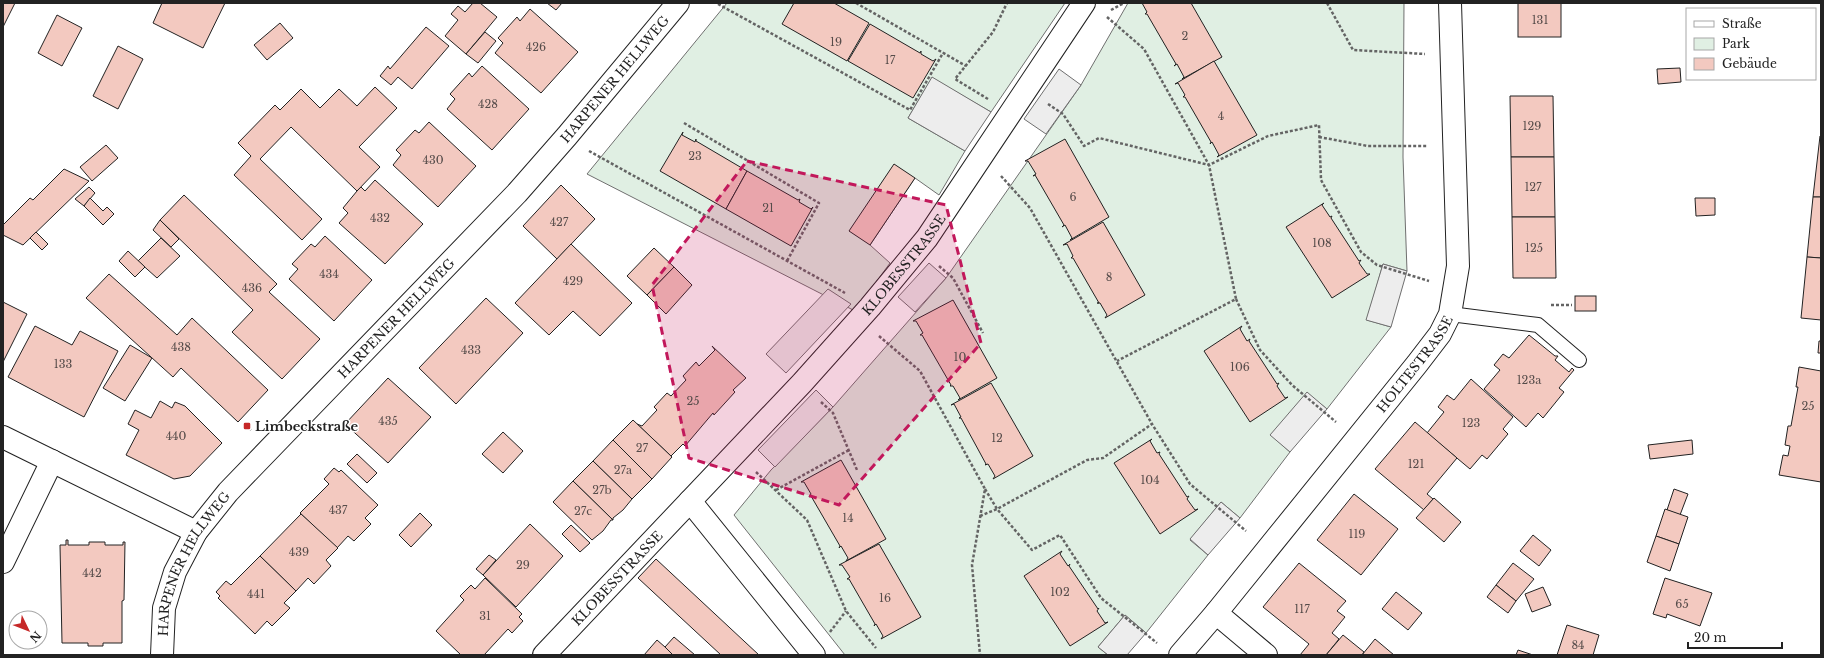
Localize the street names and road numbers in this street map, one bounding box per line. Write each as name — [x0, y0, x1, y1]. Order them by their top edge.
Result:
street label: HARPENER HELLWEG — [557, 12, 673, 147]
street label: KLOBESSTRASSE — [859, 211, 949, 319]
street label: HARPENER HELLWEG — [335, 255, 458, 382]
street label: HOLTESTRASSE — [1373, 313, 1457, 416]
street label: HARPENER HELLWEG — [155, 488, 234, 637]
street label: KLOBESSTRASSE — [568, 527, 666, 630]

